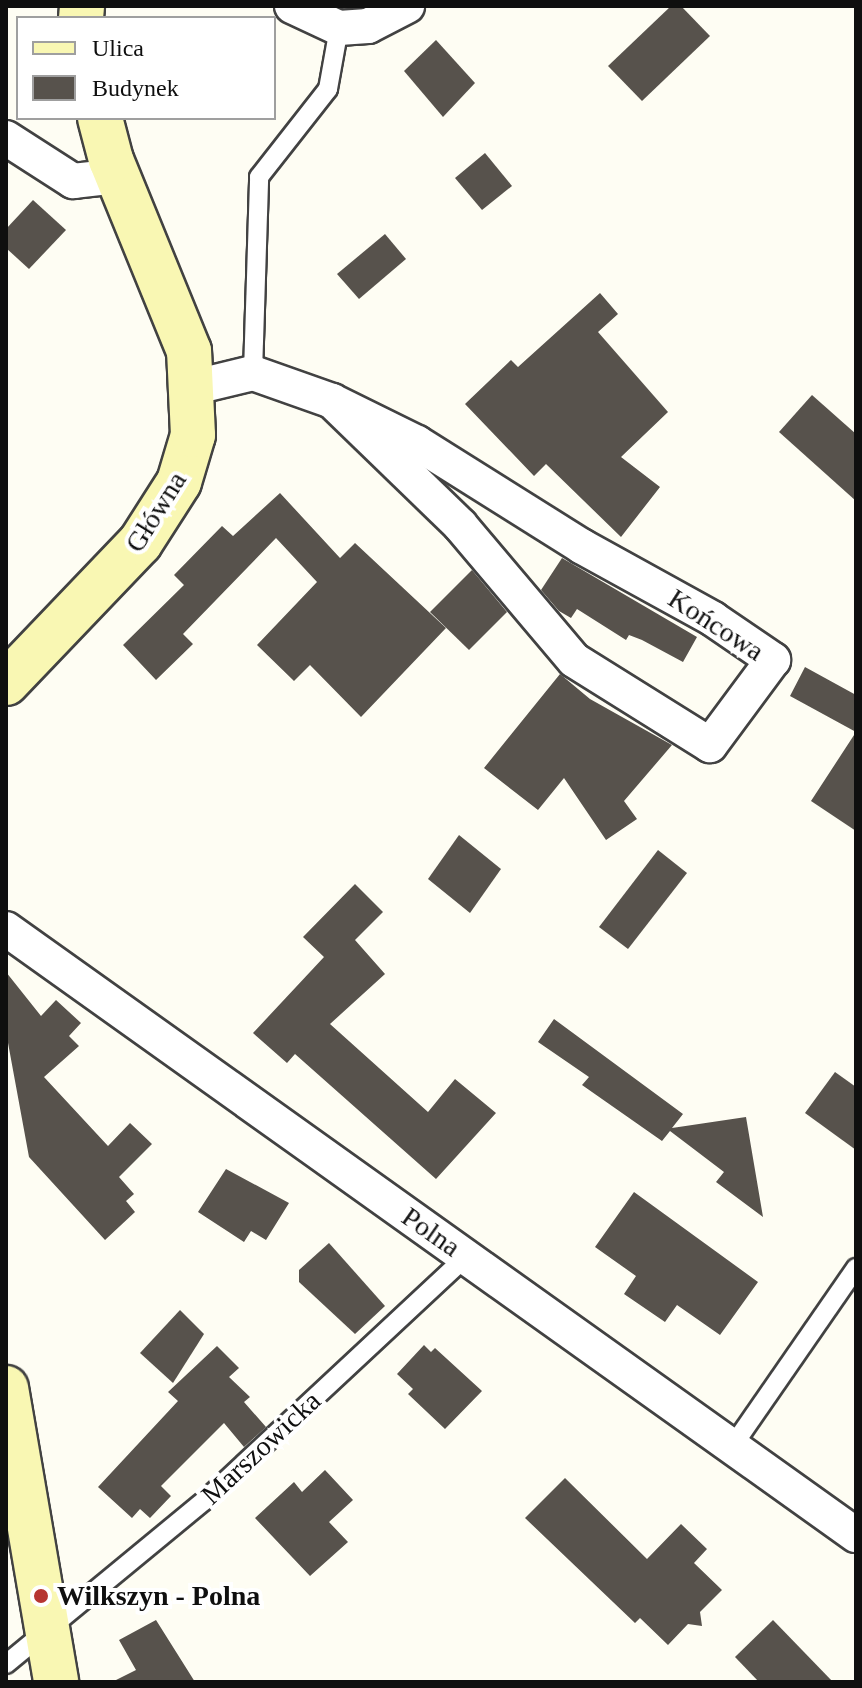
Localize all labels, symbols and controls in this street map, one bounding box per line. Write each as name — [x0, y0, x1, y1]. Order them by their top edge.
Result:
legend — [16, 16, 276, 120]
text: Ulica — [92, 35, 144, 61]
text: Budynek — [92, 75, 179, 101]
street label: Główna — [118, 466, 194, 558]
street label: Końcowa — [662, 582, 770, 668]
street label: Polna — [395, 1200, 467, 1264]
street label: Marszowicka — [194, 1384, 328, 1512]
place label: Wilkszyn - Polna — [57, 1579, 260, 1613]
marker: Wilkszyn - Polna — [32, 1587, 50, 1605]

